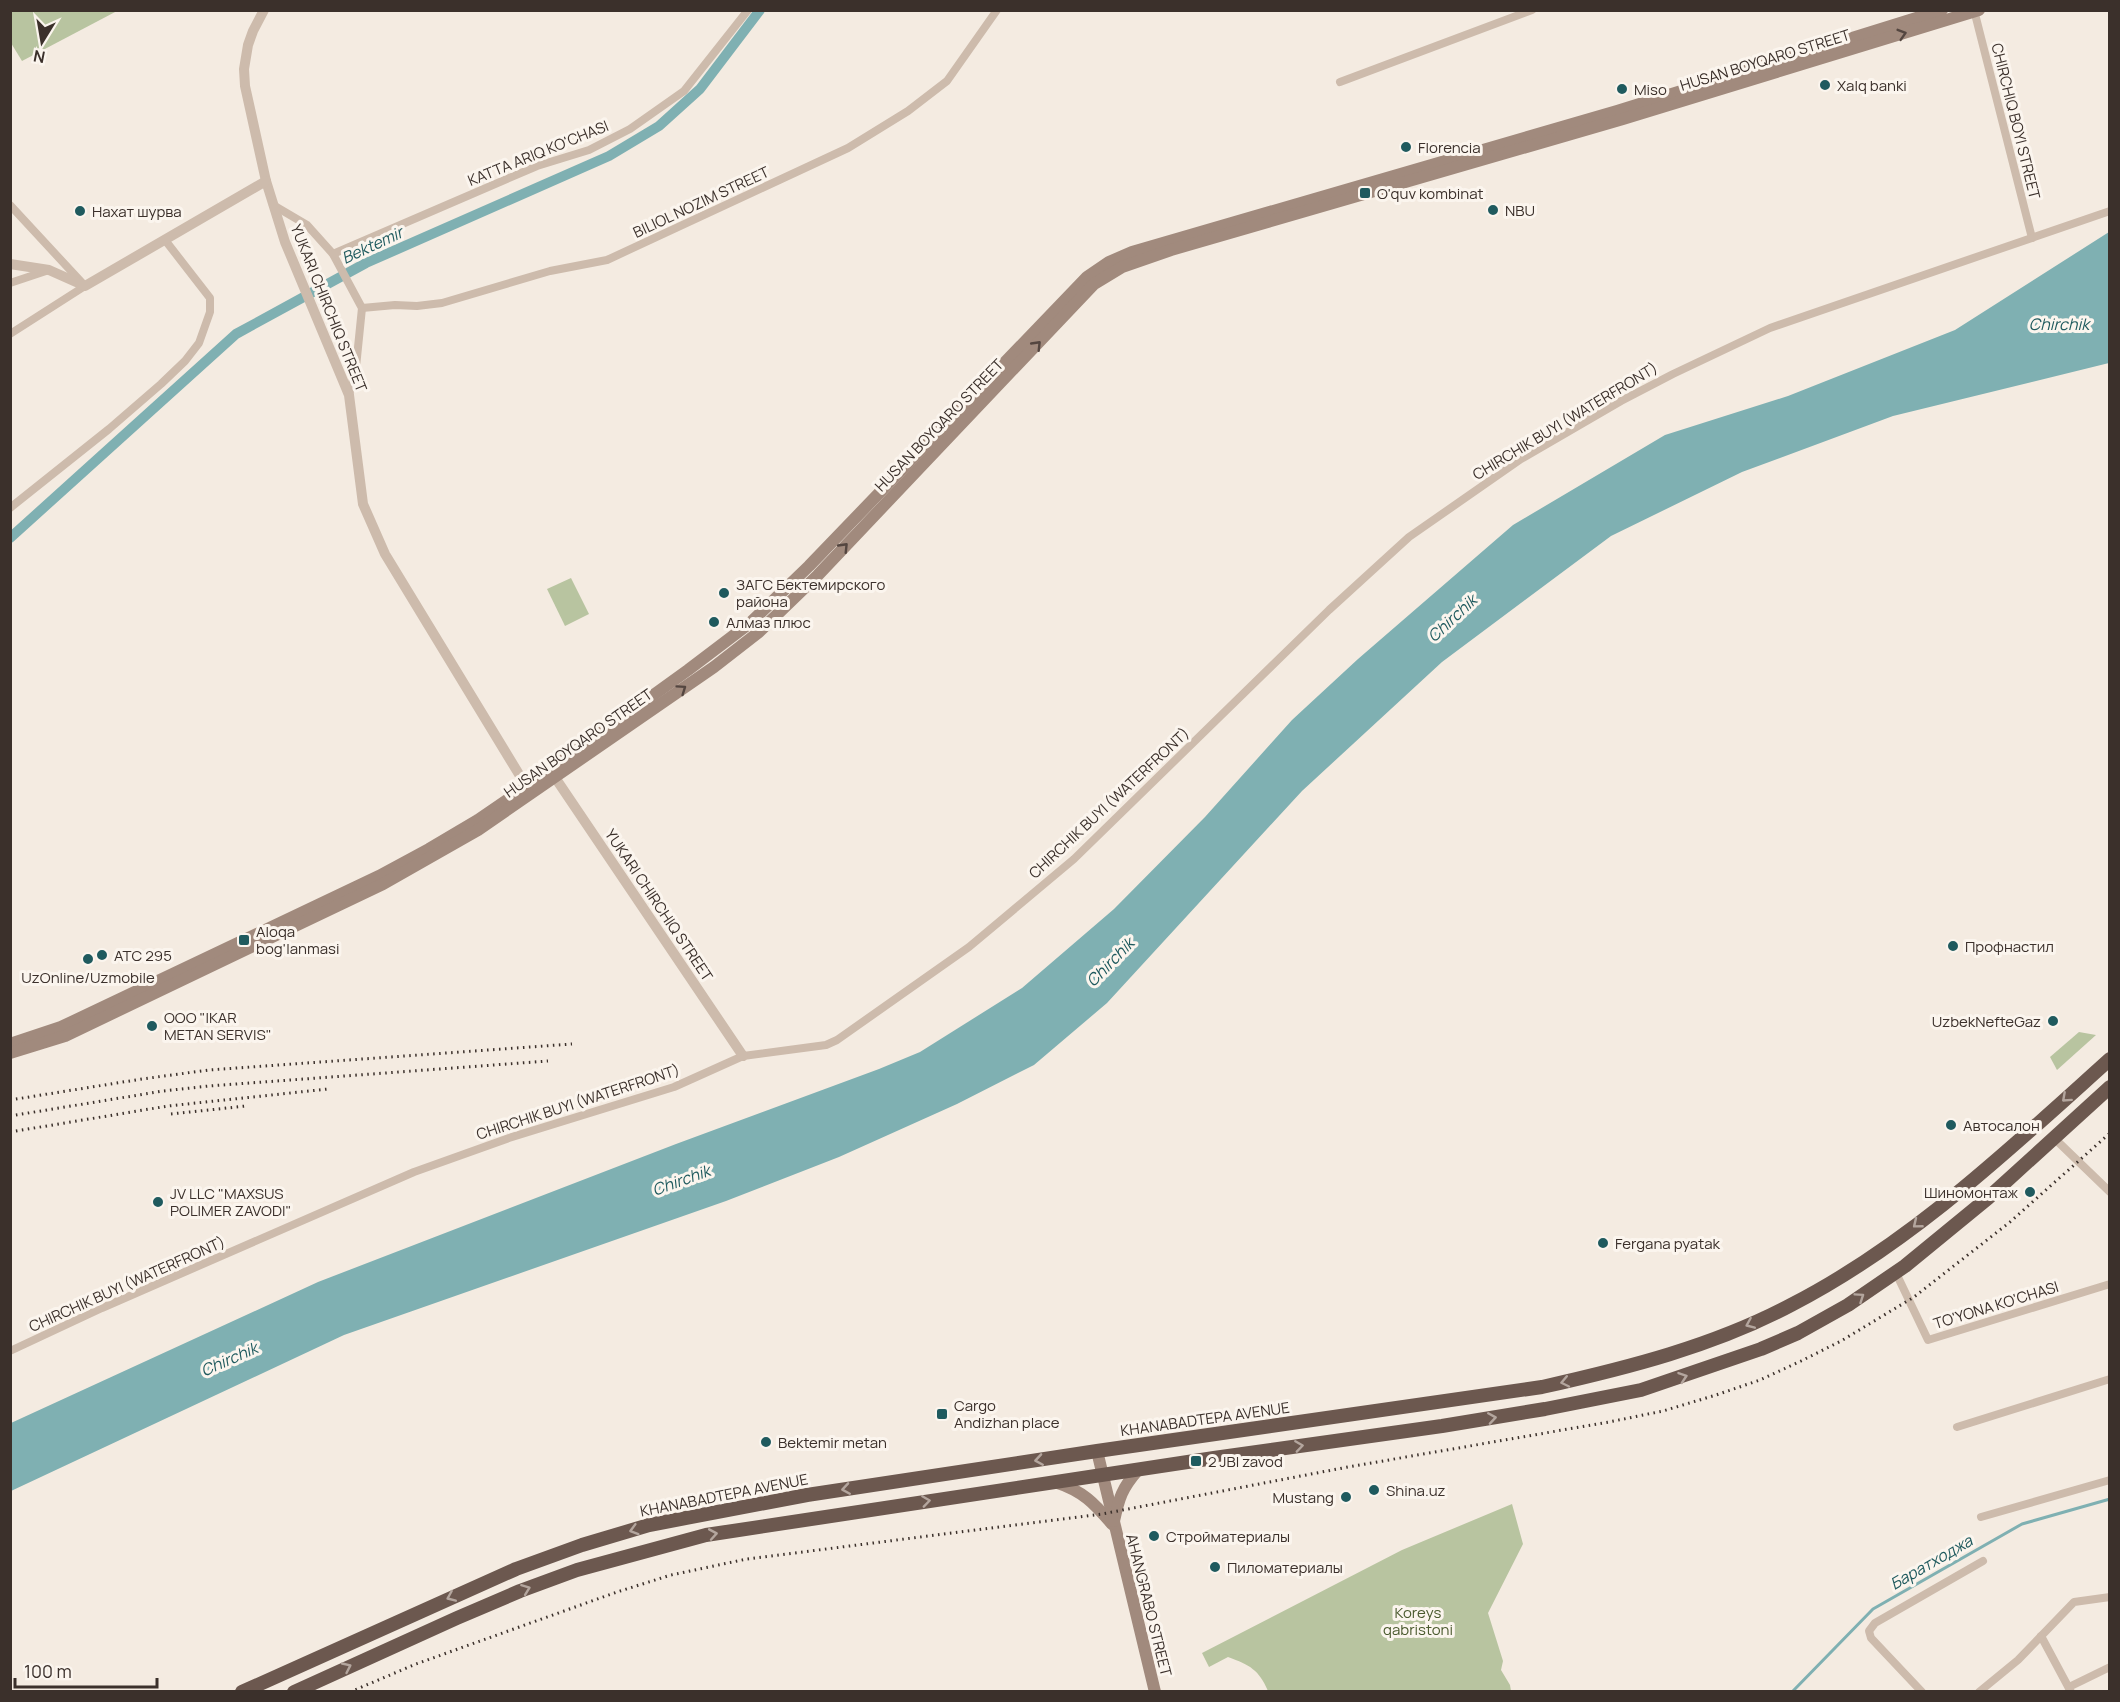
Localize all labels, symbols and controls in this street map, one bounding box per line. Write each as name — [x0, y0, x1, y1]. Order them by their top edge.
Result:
north arrow — [12, 12, 72, 72]
street label: HUSAN BOYQARO STREET — [1677, 24, 1853, 96]
one-way arrow — [1896, 29, 1907, 41]
street label: CHIRCHIQ BOYI STREET — [1986, 41, 2046, 201]
text: N — [31, 45, 47, 69]
place label: Xalq banki — [1837, 75, 1907, 96]
marker: Xalq banki — [1818, 78, 1832, 92]
place label: Miso — [1634, 79, 1667, 100]
marker: Miso — [1615, 82, 1629, 96]
street label: KATTA ARIQ KO'CHASI — [464, 115, 612, 191]
place label: Florencia — [1418, 137, 1481, 158]
marker: Florencia — [1399, 140, 1413, 154]
street label: BILIOL NOZIM STREET — [630, 161, 772, 243]
place label: O'quv kombinat — [1377, 183, 1484, 204]
marker: O'quv kombinat — [1358, 186, 1372, 200]
place label: NBU — [1505, 200, 1535, 221]
place label: Нахат шурва — [92, 201, 182, 222]
marker: NBU — [1486, 203, 1500, 217]
marker: Нахат шурва — [73, 204, 87, 218]
water label: Bektemir — [338, 220, 408, 269]
street label: YUKARI CHIRCHIQ STREET — [286, 221, 372, 395]
water label: Chirchik — [2029, 313, 2091, 335]
one-way arrow — [1030, 341, 1041, 351]
street label: HUSAN BOYQARO STREET — [870, 354, 1008, 496]
street label: CHIRCHIK BUYI (WATERFRONT) — [1468, 357, 1662, 485]
one-way arrow — [837, 543, 848, 554]
place label: ЗАГС Бектемирского района — [736, 574, 886, 612]
marker: ЗАГС Бектемирского района — [717, 586, 731, 600]
water label: Chirchik — [1422, 588, 1483, 647]
place label: Алмаз плюс — [726, 612, 811, 633]
marker: Алмаз плюс — [707, 615, 721, 629]
street label: HUSAN BOYQARO STREET — [500, 684, 656, 802]
one-way arrow — [676, 685, 687, 696]
street label: CHIRCHIK BUYI (WATERFRONT) — [1024, 723, 1194, 883]
street label: YUKARI CHIRCHIQ STREET — [600, 825, 718, 985]
place label: Aloqa bog'lanmasi — [256, 921, 339, 959]
water label: Chirchik — [1081, 931, 1140, 991]
marker: Aloqa bog'lanmasi — [237, 933, 251, 947]
place label: Профнастил — [1965, 936, 2054, 957]
marker: Профнастил — [1946, 939, 1960, 953]
place label: ATC 295 — [114, 945, 172, 966]
marker: ATC 295 — [95, 948, 109, 962]
marker: UzOnline/Uzmobile — [81, 952, 95, 966]
place label: UzOnline/Uzmobile — [21, 967, 155, 988]
place label: OOO "IKAR METAN SERVIS" — [164, 1007, 272, 1045]
place label: UzbekNefteGaz — [1932, 1011, 2041, 1032]
marker: UzbekNefteGaz — [2046, 1014, 2060, 1028]
marker: OOO "IKAR METAN SERVIS" — [145, 1019, 159, 1033]
street label: CHIRCHIK BUYI (WATERFRONT) — [474, 1059, 682, 1145]
one-way arrow — [2062, 1091, 2073, 1102]
place label: Автосалон — [1963, 1115, 2040, 1136]
marker: Автосалон — [1944, 1118, 1958, 1132]
water label: Chirchik — [649, 1159, 715, 1201]
place label: Шиномонтаж — [1924, 1182, 2019, 1203]
place label: JV LLC "MAXSUS POLIMER ZAVODI" — [170, 1183, 291, 1221]
marker: Шиномонтаж — [2023, 1185, 2037, 1199]
marker: JV LLC "MAXSUS POLIMER ZAVODI" — [151, 1195, 165, 1209]
one-way arrow — [1913, 1217, 1924, 1228]
street label: CHIRCHIK BUYI (WATERFRONT) — [26, 1231, 228, 1337]
place label: Fergana pyatak — [1615, 1233, 1721, 1254]
marker: Fergana pyatak — [1596, 1236, 1610, 1250]
street label: TO'YONA KO'CHASI — [1931, 1276, 2061, 1334]
one-way arrow — [1854, 1293, 1864, 1305]
one-way arrow — [1746, 1317, 1757, 1329]
water label: Chirchik — [197, 1336, 263, 1381]
one-way arrow — [1677, 1371, 1687, 1384]
one-way arrow — [1560, 1375, 1570, 1388]
place label: Cargo Andizhan place — [954, 1395, 1060, 1433]
street label: KHANABADTEPA AVENUE — [1119, 1397, 1291, 1441]
marker: Cargo Andizhan place — [935, 1407, 949, 1421]
one-way arrow — [1488, 1412, 1497, 1424]
place label: Bektemir metan — [778, 1432, 887, 1453]
marker: Bektemir metan — [759, 1435, 773, 1449]
one-way arrow — [1295, 1440, 1304, 1452]
place label: 2 JBI zavod — [1208, 1451, 1283, 1472]
one-way arrow — [1034, 1453, 1043, 1465]
marker: 2 JBI zavod — [1189, 1454, 1203, 1468]
street label: KHANABADTEPA AVENUE — [638, 1468, 810, 1522]
place label: Shina.uz — [1386, 1480, 1446, 1501]
one-way arrow — [841, 1483, 851, 1495]
marker: Shina.uz — [1367, 1483, 1381, 1497]
place label: Mustang — [1272, 1487, 1334, 1508]
marker: Mustang — [1339, 1490, 1353, 1504]
one-way arrow — [922, 1496, 931, 1508]
one-way arrow — [629, 1523, 640, 1535]
place label: Стройматериалы — [1166, 1526, 1290, 1547]
one-way arrow — [707, 1528, 717, 1541]
marker: Стройматериалы — [1147, 1529, 1161, 1543]
water label: Баратходжа — [1886, 1529, 1977, 1595]
street label: AHANGRABO STREET — [1121, 1532, 1177, 1678]
place label: Пиломатериалы — [1227, 1557, 1343, 1578]
marker: Пиломатериалы — [1208, 1560, 1222, 1574]
one-way arrow — [520, 1584, 531, 1597]
one-way arrow — [446, 1589, 457, 1601]
park label: Koreys qabristoni — [1383, 1602, 1453, 1640]
scale bar — [15, 1651, 158, 1689]
text: 100 m — [24, 1659, 72, 1683]
one-way arrow — [341, 1662, 352, 1674]

